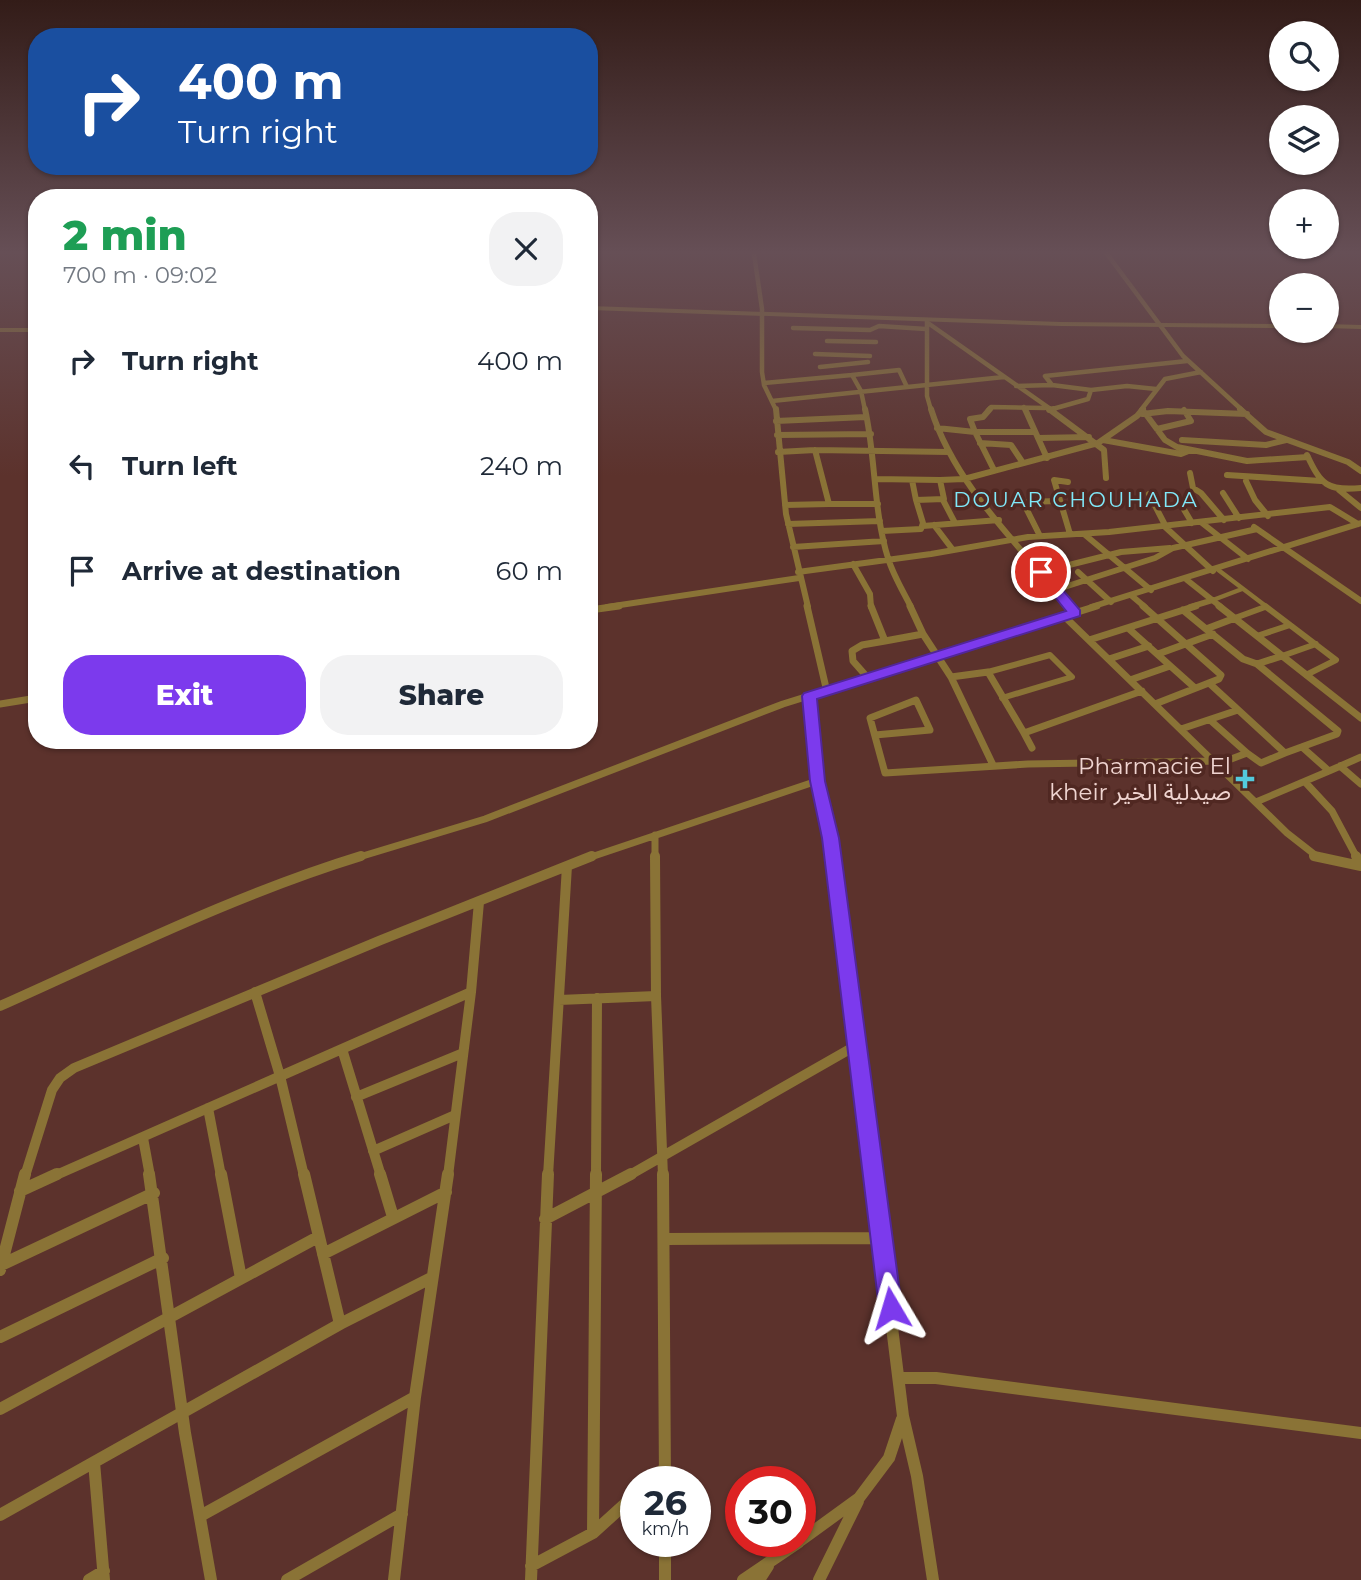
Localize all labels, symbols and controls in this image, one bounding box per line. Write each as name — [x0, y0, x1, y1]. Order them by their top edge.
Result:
map controls — [1269, 21, 1339, 343]
button: search — [1269, 21, 1339, 91]
text: 400 m — [178, 52, 344, 111]
icon: right — [63, 56, 154, 147]
button: layers — [1269, 105, 1339, 175]
text: Turn right — [178, 112, 338, 151]
button: + — [1269, 189, 1339, 259]
text: 2 min — [63, 209, 187, 261]
button: close — [489, 212, 563, 286]
text: 700 m · 09:02 — [63, 261, 217, 289]
button: − — [1269, 273, 1339, 343]
icon: right — [63, 342, 101, 380]
text: Turn right — [122, 345, 258, 377]
text: 400 m — [477, 345, 563, 377]
icon: left — [63, 447, 101, 485]
text: Turn left — [122, 450, 238, 482]
text: 240 m — [480, 450, 563, 482]
district label: DOUAR CHOUHADA — [953, 487, 1199, 512]
pin — [1011, 542, 1071, 602]
icon: arrive — [63, 552, 101, 590]
icon: arrive — [1022, 553, 1060, 591]
text: Arrive at destination — [122, 555, 401, 587]
text: 60 m — [496, 555, 563, 587]
button: Exit — [63, 655, 306, 735]
button: Share — [320, 655, 563, 735]
place label: Pharmacie El kheir صيدلية الخير — [1049, 752, 1231, 806]
marker: Pharmacie El kheir صيدلية الخير — [1237, 771, 1253, 787]
position arrow — [854, 1271, 928, 1345]
speed limit sign: 30 — [725, 1466, 816, 1557]
text: 26 — [644, 1481, 687, 1524]
text: km/h — [641, 1518, 690, 1540]

